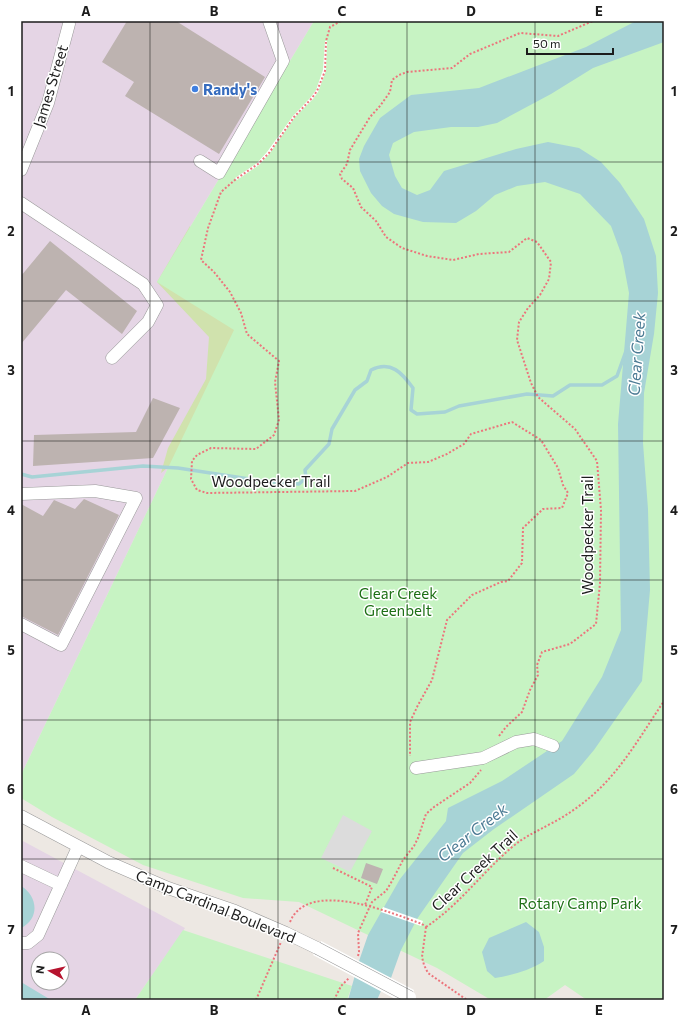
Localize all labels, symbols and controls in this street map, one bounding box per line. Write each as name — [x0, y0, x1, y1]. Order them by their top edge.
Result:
text: A — [81, 3, 91, 19]
text: B — [210, 3, 219, 19]
text: C — [338, 3, 347, 19]
text: D — [466, 3, 476, 19]
text: E — [595, 3, 603, 19]
scale bar — [527, 30, 613, 56]
text: 50 m — [533, 36, 561, 50]
street label: James Street — [29, 43, 71, 129]
place label: Randy's — [203, 80, 257, 98]
text: 1 — [8, 83, 14, 99]
text: 1 — [671, 83, 677, 99]
marker: Randy's — [190, 84, 200, 94]
text: 2 — [7, 223, 15, 239]
text: 2 — [670, 223, 678, 239]
water label: Clear Creek — [624, 311, 648, 397]
text: 3 — [7, 362, 15, 378]
text: 3 — [670, 362, 678, 378]
street label: Woodpecker Trail — [211, 472, 331, 490]
street label: Woodpecker Trail — [578, 475, 596, 595]
text: 4 — [7, 502, 15, 518]
text: 4 — [670, 502, 678, 518]
park label: Clear Creek Greenbelt — [359, 584, 437, 619]
text: 5 — [7, 642, 15, 658]
text: 5 — [670, 642, 678, 658]
text: 6 — [7, 781, 15, 797]
text: 6 — [670, 781, 678, 797]
water label: Clear Creek — [433, 798, 511, 865]
street label: Clear Creek Trail — [427, 825, 521, 915]
street label: Camp Cardinal Boulevard — [133, 866, 299, 946]
park label: Rotary Camp Park — [518, 894, 642, 912]
text: 7 — [7, 921, 15, 937]
text: 7 — [670, 921, 678, 937]
north arrow — [30, 951, 70, 991]
text: N — [33, 965, 47, 975]
text: A — [81, 1002, 91, 1018]
text: B — [210, 1002, 219, 1018]
text: C — [338, 1002, 347, 1018]
text: D — [466, 1002, 476, 1018]
text: E — [595, 1002, 603, 1018]

